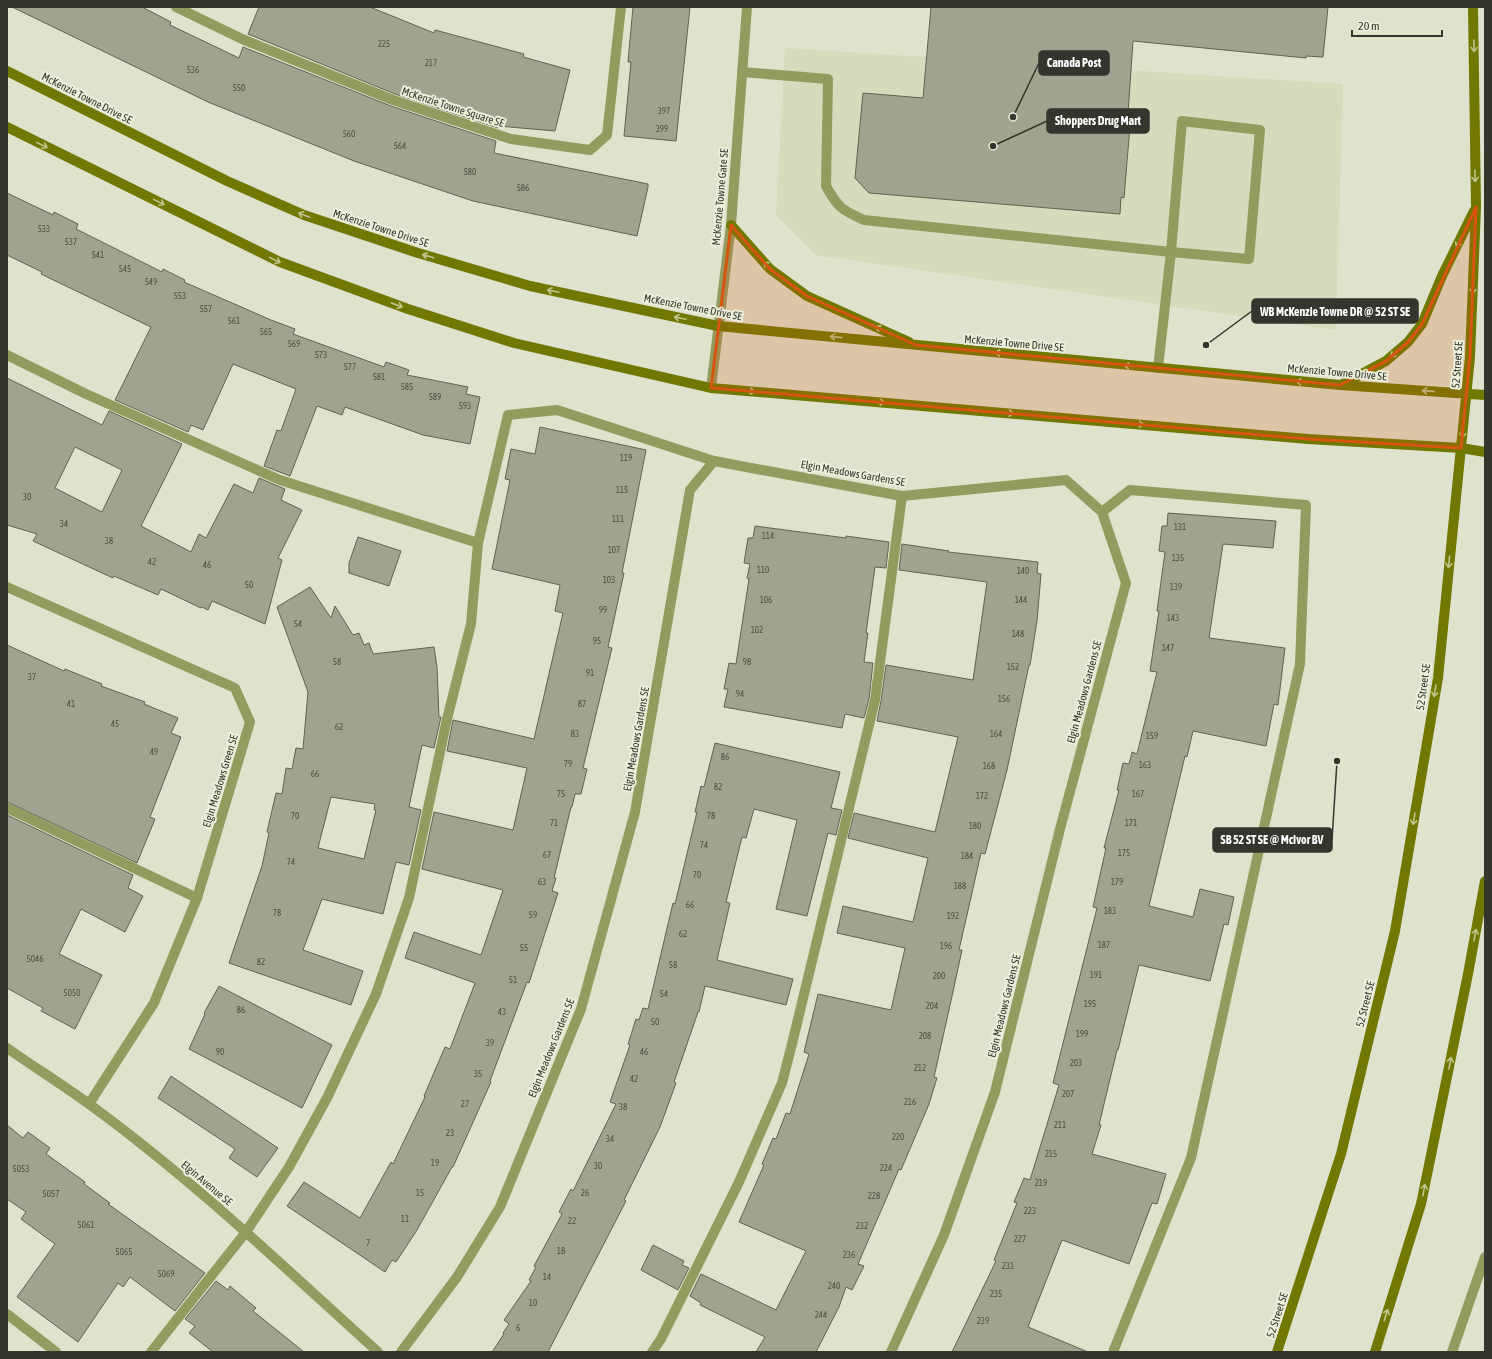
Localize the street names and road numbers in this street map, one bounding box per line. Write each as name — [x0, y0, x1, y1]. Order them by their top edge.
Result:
street label: McKenzie Towne Drive SE — [40, 70, 134, 126]
street label: McKenzie Towne Square SE — [400, 85, 506, 129]
street label: McKenzie Towne Gate SE — [710, 148, 730, 246]
street label: McKenzie Towne Drive SE — [332, 207, 431, 249]
street label: McKenzie Towne Drive SE — [643, 292, 743, 322]
street label: McKenzie Towne Drive SE — [964, 333, 1065, 353]
street label: 52 Street SE — [1449, 341, 1465, 389]
street label: McKenzie Towne Drive SE — [1287, 362, 1388, 382]
street label: Elgin Meadows Gardens SE — [800, 458, 906, 488]
street label: Elgin Meadows Gardens SE — [1065, 639, 1104, 745]
street label: 52 Street SE — [1414, 663, 1432, 711]
street label: Elgin Meadows Gardens SE — [621, 686, 651, 792]
street label: Elgin Meadows Green SE — [200, 733, 240, 829]
street label: Elgin Meadows Gardens SE — [985, 953, 1023, 1059]
street label: 52 Street SE — [1354, 980, 1377, 1028]
street label: Elgin Meadows Gardens SE — [526, 996, 576, 1099]
street label: Elgin Avenue SE — [179, 1158, 235, 1208]
street label: 52 Street SE — [1264, 1291, 1290, 1339]

